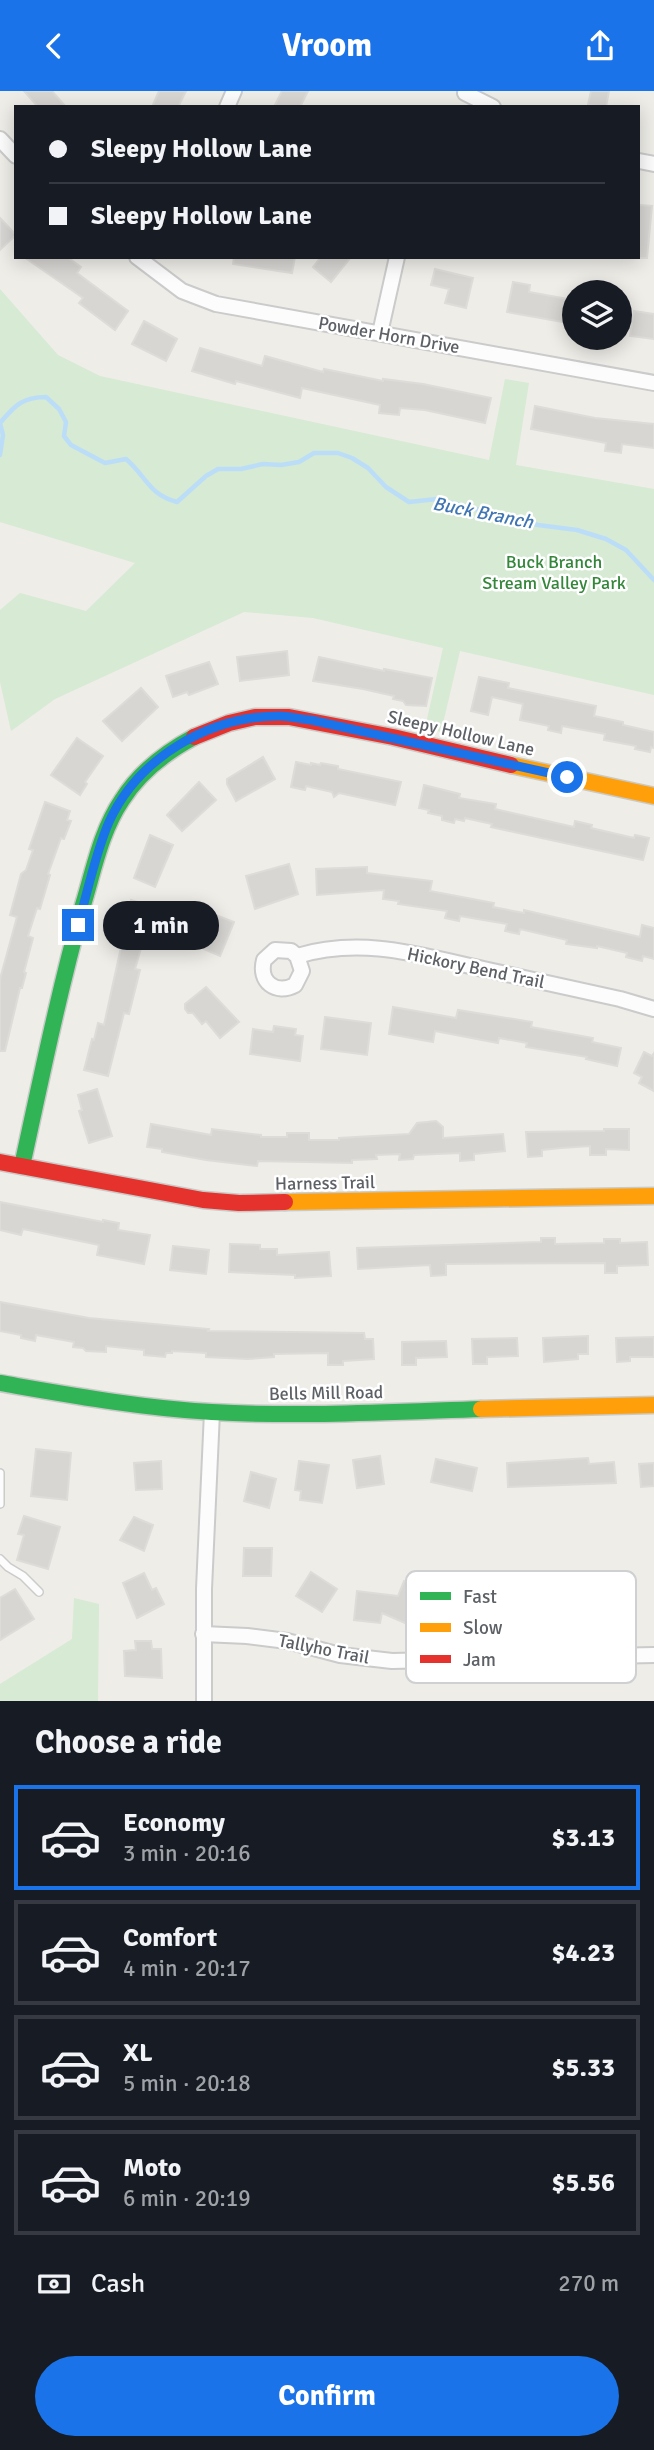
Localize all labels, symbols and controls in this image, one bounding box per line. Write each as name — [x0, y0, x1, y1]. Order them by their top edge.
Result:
text: Vroom — [282, 26, 372, 65]
icon: back — [35, 27, 73, 65]
icon: share — [581, 27, 619, 65]
text: Sleepy Hollow Lane — [91, 133, 312, 165]
text: Sleepy Hollow Lane — [91, 200, 312, 232]
map controls — [562, 280, 632, 350]
button: layers — [562, 280, 632, 350]
street label: Powder Horn Drive — [317, 312, 461, 358]
water label: Buck Branch — [431, 491, 536, 535]
park label: Buck Branch Stream Valley Park — [482, 551, 626, 594]
street label: Sleepy Hollow Lane — [385, 705, 537, 761]
route start — [551, 761, 583, 793]
callout: 1 min — [102, 901, 218, 949]
route end — [62, 909, 94, 941]
text: 1 min — [133, 911, 189, 940]
street label: Hickory Bend Trail — [405, 943, 547, 993]
street label: Harness Trail — [275, 1171, 375, 1195]
street label: Bells Mill Road — [269, 1381, 383, 1405]
legend — [406, 1571, 636, 1683]
text: Fast — [463, 1585, 497, 1609]
text: Slow — [463, 1616, 503, 1640]
street label: Tallyho Trail — [277, 1629, 371, 1669]
text: Jam — [463, 1648, 496, 1672]
text: Choose a ride — [35, 1723, 222, 1762]
icon: car — [39, 1806, 102, 1869]
text: Economy — [123, 1807, 225, 1839]
text: $3.13 — [551, 1822, 615, 1854]
text: 3 min · 20:16 — [123, 1839, 251, 1868]
icon: car — [39, 1921, 102, 1984]
text: Comfort — [123, 1922, 217, 1954]
text: $4.23 — [551, 1937, 615, 1969]
text: 4 min · 20:17 — [123, 1954, 251, 1983]
icon: car — [39, 2036, 102, 2099]
text: XL — [123, 2037, 153, 2069]
text: $5.33 — [551, 2052, 615, 2084]
text: 5 min · 20:18 — [123, 2069, 251, 2098]
icon: car — [39, 2151, 102, 2214]
text: Moto — [123, 2152, 181, 2184]
text: $5.56 — [551, 2167, 615, 2199]
text: 6 min · 20:19 — [123, 2184, 251, 2213]
icon: cash — [35, 2265, 73, 2303]
text: Cash — [91, 2268, 145, 2300]
text: 270 m — [558, 2269, 619, 2298]
button: Confirm — [35, 2356, 619, 2436]

